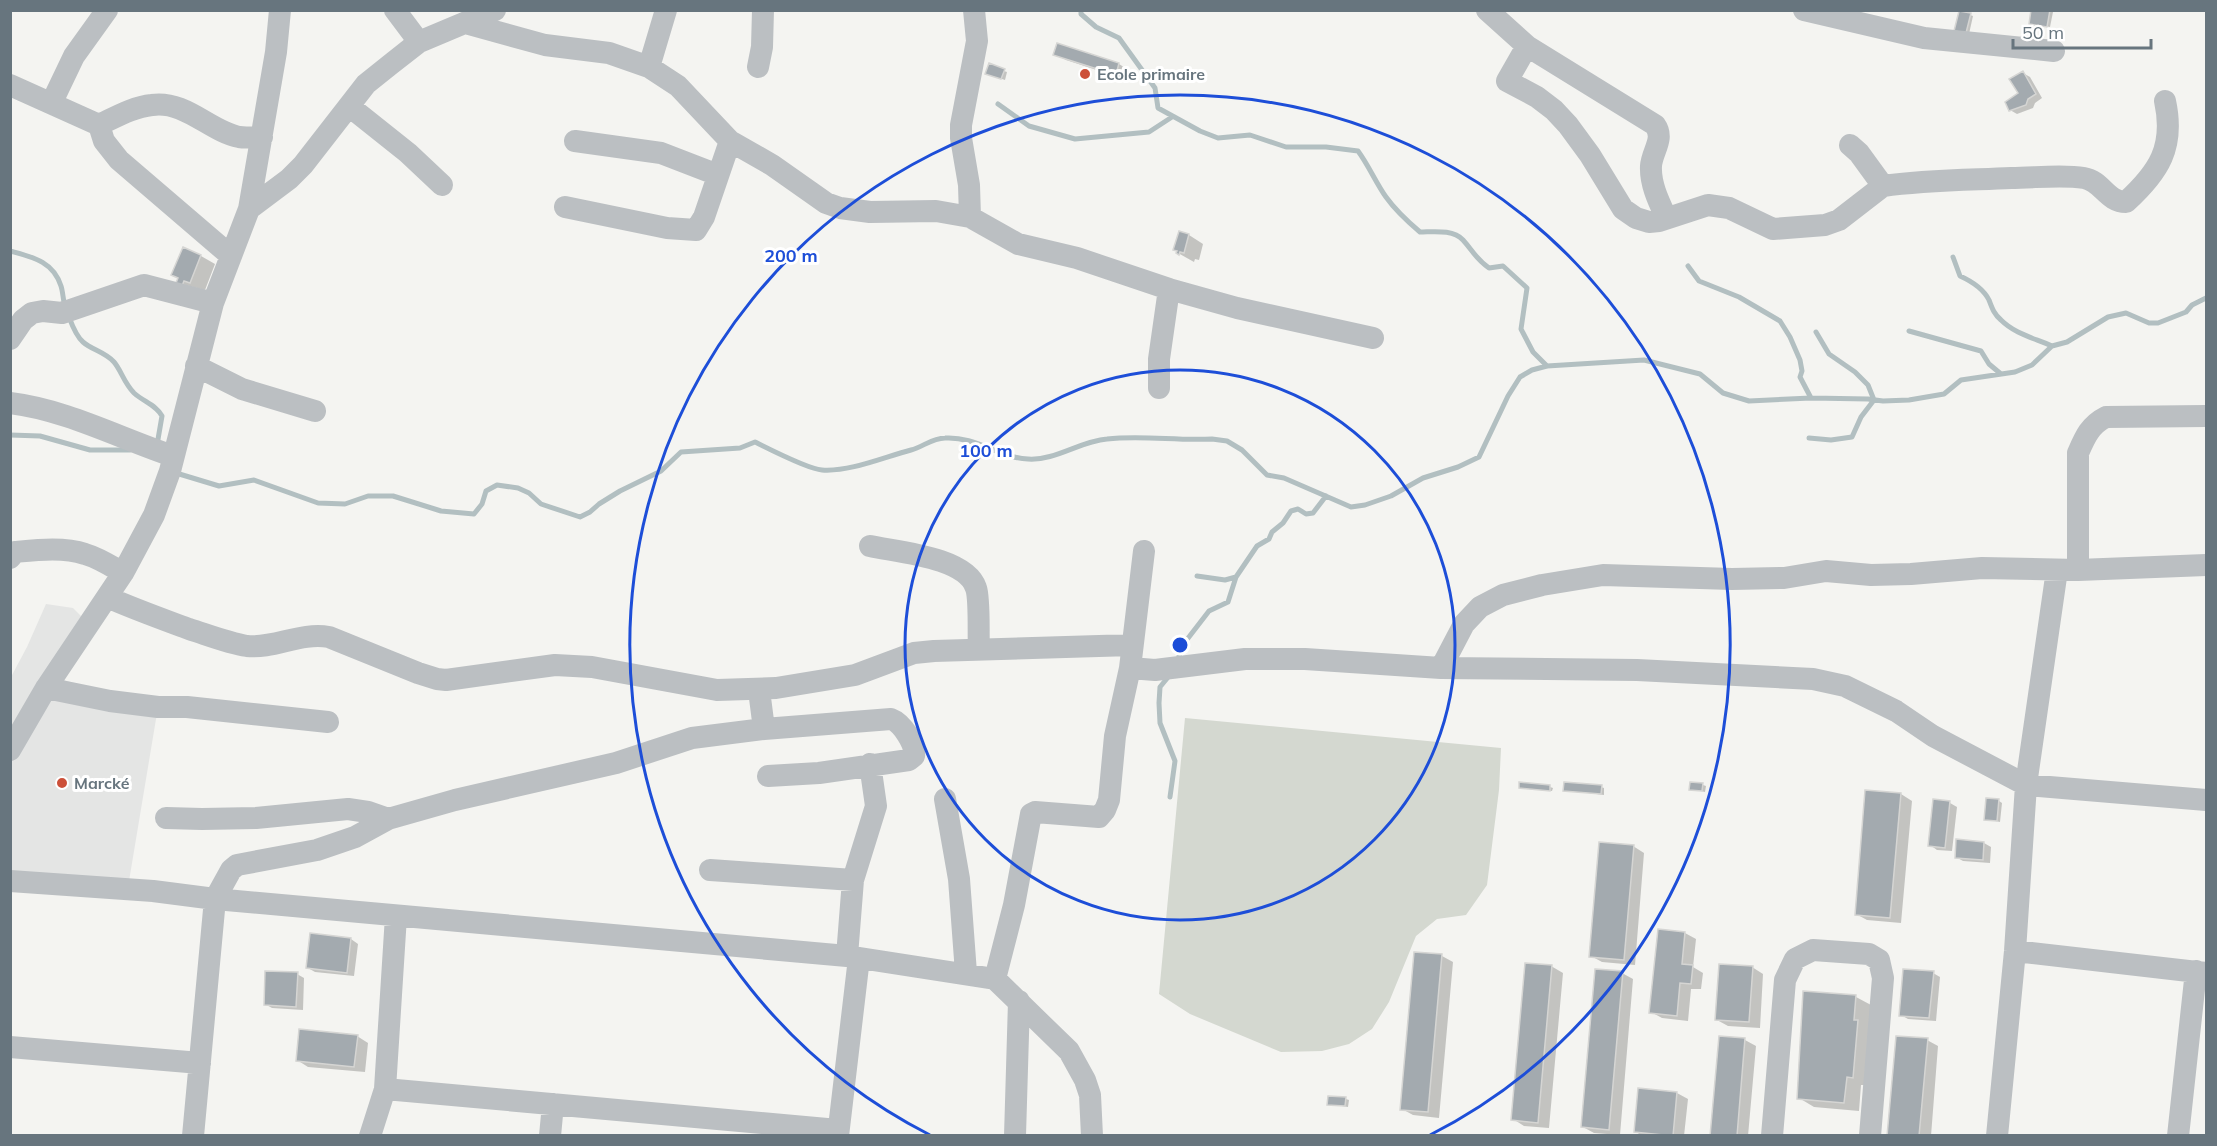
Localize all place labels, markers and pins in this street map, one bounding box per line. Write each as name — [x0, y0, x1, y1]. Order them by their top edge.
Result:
place label: Ecole primaire — [1097, 64, 1205, 84]
marker: Ecole primaire — [1078, 67, 1092, 81]
centre of rings — [1170, 635, 1190, 655]
place label: Marcké — [74, 773, 130, 793]
marker: Marcké — [55, 776, 69, 790]

